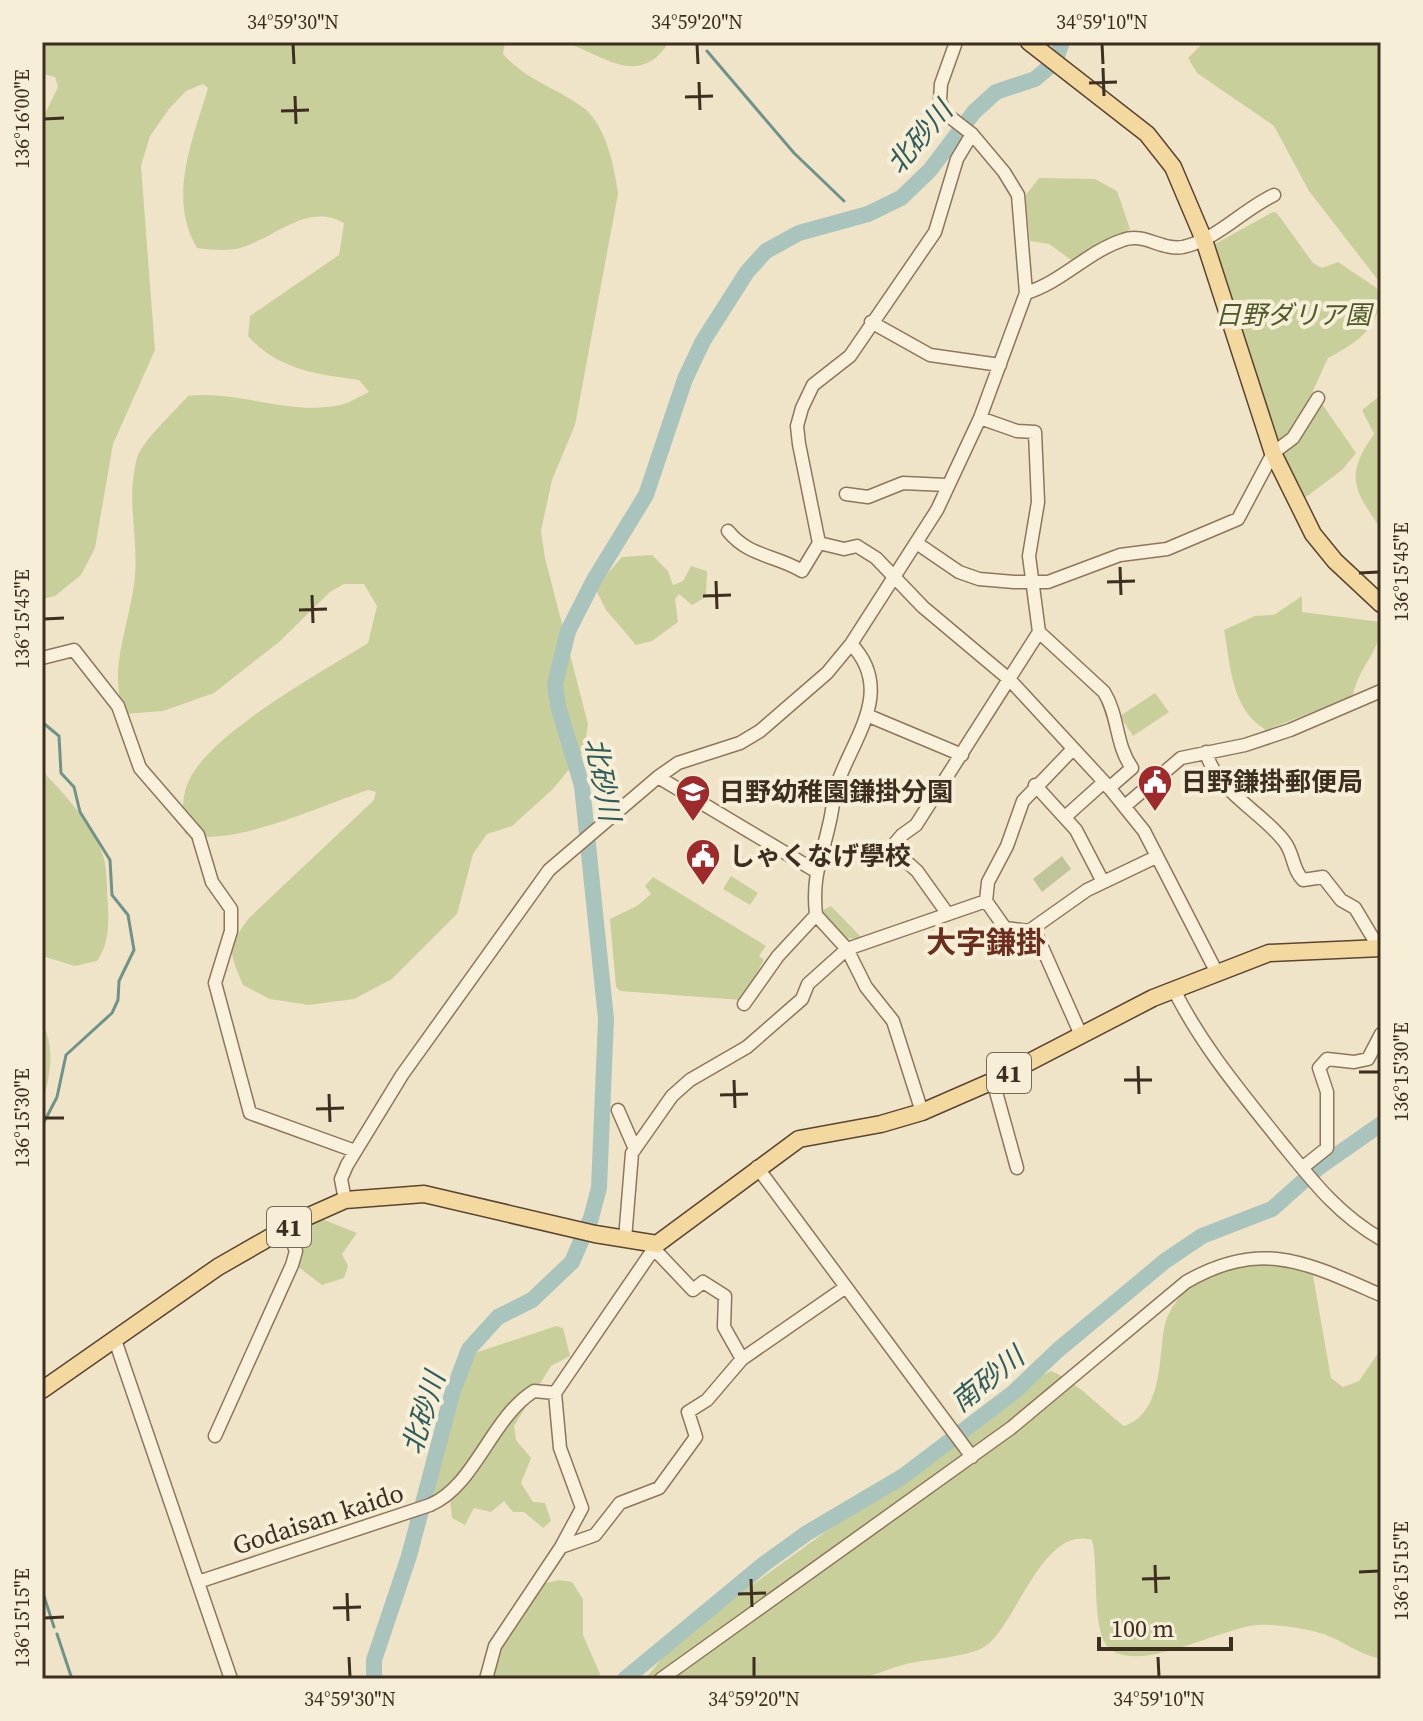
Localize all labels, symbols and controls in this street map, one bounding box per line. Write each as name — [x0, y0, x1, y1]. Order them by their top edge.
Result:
text: 34°59'30"N — [247, 8, 339, 36]
text: 34°59'20"N — [651, 8, 743, 36]
text: 34°59'10"N — [1056, 8, 1148, 36]
text: 136°16'00"E — [8, 69, 36, 169]
water label: 北砂川 — [877, 90, 962, 181]
park label: 日野ダリア園 — [1215, 297, 1375, 333]
text: 136°15'45"E — [1387, 522, 1415, 622]
text: 136°15'45"E — [8, 569, 36, 669]
water label: 北砂川 — [576, 734, 630, 827]
public building icon: 日野鎌掛郵便局 — [1136, 763, 1174, 813]
place label: 日野鎌掛郵便局 — [1181, 764, 1363, 800]
school or university icon: 日野幼稚園鎌掛分園 — [674, 773, 712, 823]
place label: 日野幼稚園鎌掛分園 — [719, 774, 953, 810]
public building icon: しゃくなげ學校 — [684, 837, 722, 887]
place label: しゃくなげ學校 — [729, 838, 911, 874]
district label: 大字鎌掛 — [926, 922, 1046, 963]
text: 136°15'30"E — [1387, 1022, 1415, 1122]
road number: 41 — [987, 1053, 1031, 1093]
text: 136°15'30"E — [8, 1068, 36, 1168]
road number: 41 — [267, 1207, 311, 1247]
water label: 南砂川 — [942, 1336, 1034, 1420]
water label: 北砂川 — [393, 1364, 454, 1459]
street label: Godaisan kaido — [228, 1474, 408, 1564]
text: 136°15'15"E — [1387, 1521, 1415, 1621]
text: 136°15'15"E — [8, 1568, 36, 1668]
scale bar — [1099, 1601, 1231, 1651]
text: 100 m — [1111, 1612, 1174, 1645]
text: 34°59'30"N — [304, 1685, 396, 1713]
text: 34°59'20"N — [708, 1685, 800, 1713]
text: 34°59'10"N — [1113, 1685, 1205, 1713]

